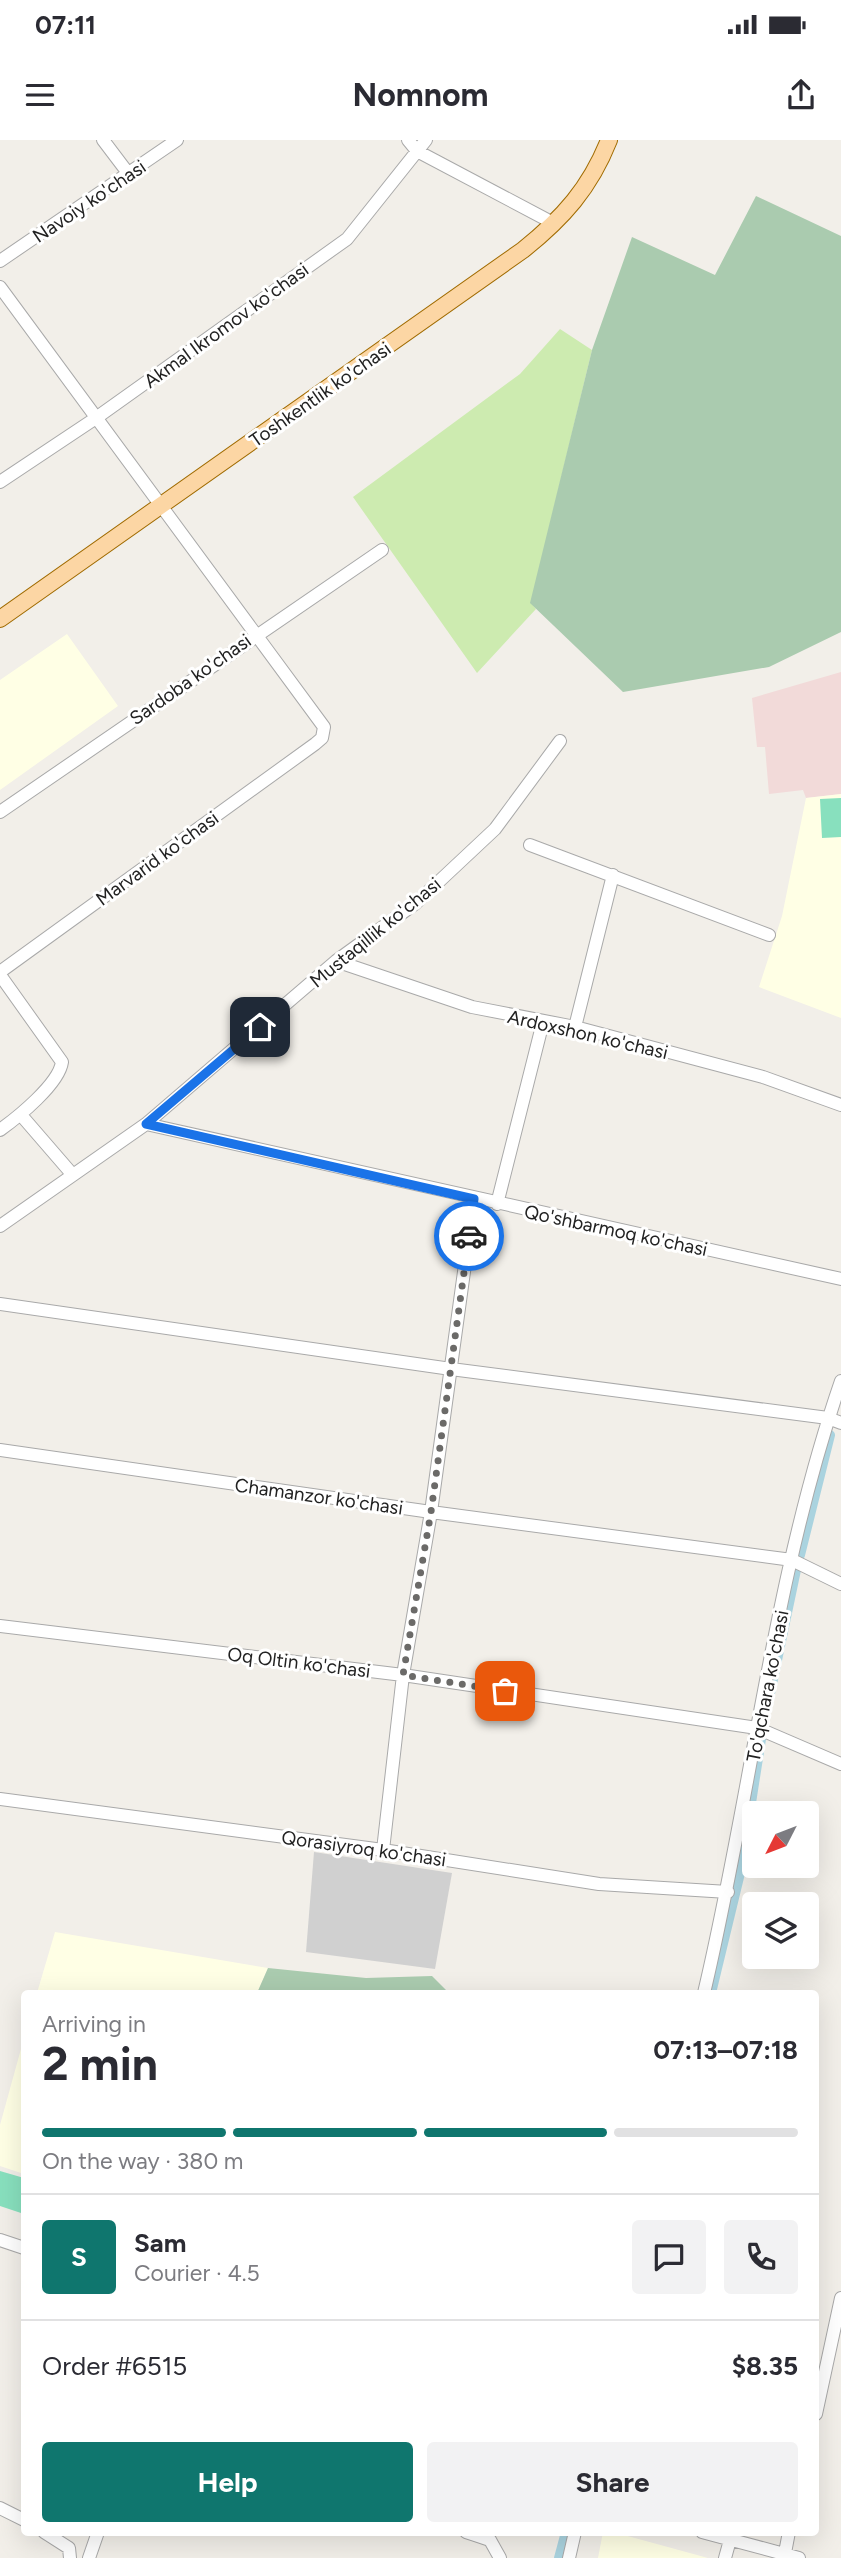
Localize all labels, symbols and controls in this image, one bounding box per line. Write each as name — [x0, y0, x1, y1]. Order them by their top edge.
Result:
text: 07:11 — [35, 9, 96, 41]
icon: menu — [21, 76, 59, 114]
text: Nomnom — [353, 76, 488, 114]
icon: share — [782, 76, 820, 114]
street label: Navoiy ko'chasi — [28, 155, 150, 248]
street label: Akmal Ikromov ko'chasi — [140, 258, 313, 393]
street label: Toshkentlik ko'chasi — [245, 337, 395, 452]
street label: Sardoba ko'chasi — [125, 629, 256, 730]
street label: Marvarid ko'chasi — [92, 806, 223, 911]
street label: Mustaqillik ko'chasi — [305, 872, 446, 992]
pin — [230, 997, 290, 1057]
street label: Ardoxshon ko'chasi — [505, 1005, 670, 1064]
icon: home — [241, 1008, 279, 1046]
street label: Qo'shbarmoq ko'chasi — [522, 1200, 710, 1261]
courier — [434, 1201, 504, 1271]
icon: car — [450, 1217, 488, 1255]
street label: Chamanzor ko'chasi — [233, 1473, 404, 1520]
street label: To'qchara ko'chasi — [741, 1608, 793, 1764]
street label: Oq Oltin ko'chasi — [226, 1642, 372, 1683]
pin — [475, 1661, 535, 1721]
icon: bag — [486, 1672, 524, 1710]
north arrow — [742, 1801, 819, 1878]
map controls — [742, 1801, 819, 1969]
street label: Qorasiyroq ko'chasi — [280, 1826, 448, 1871]
button: layers — [742, 1892, 819, 1969]
text: Arriving in — [42, 2010, 146, 2038]
text: 07:13–07:18 — [653, 2034, 798, 2066]
text: 2 min — [42, 2036, 158, 2092]
text: On the way · 380 m — [42, 2147, 243, 2175]
button: chat — [632, 2220, 706, 2294]
button: phone — [724, 2220, 798, 2294]
text: Sam — [134, 2227, 186, 2259]
text: S — [71, 2241, 87, 2273]
text: Courier · 4.5 — [134, 2259, 260, 2287]
text: Order #6515 — [42, 2350, 187, 2382]
text: $8.35 — [732, 2350, 798, 2382]
button: Help — [42, 2442, 413, 2522]
button: Share — [427, 2442, 798, 2522]

